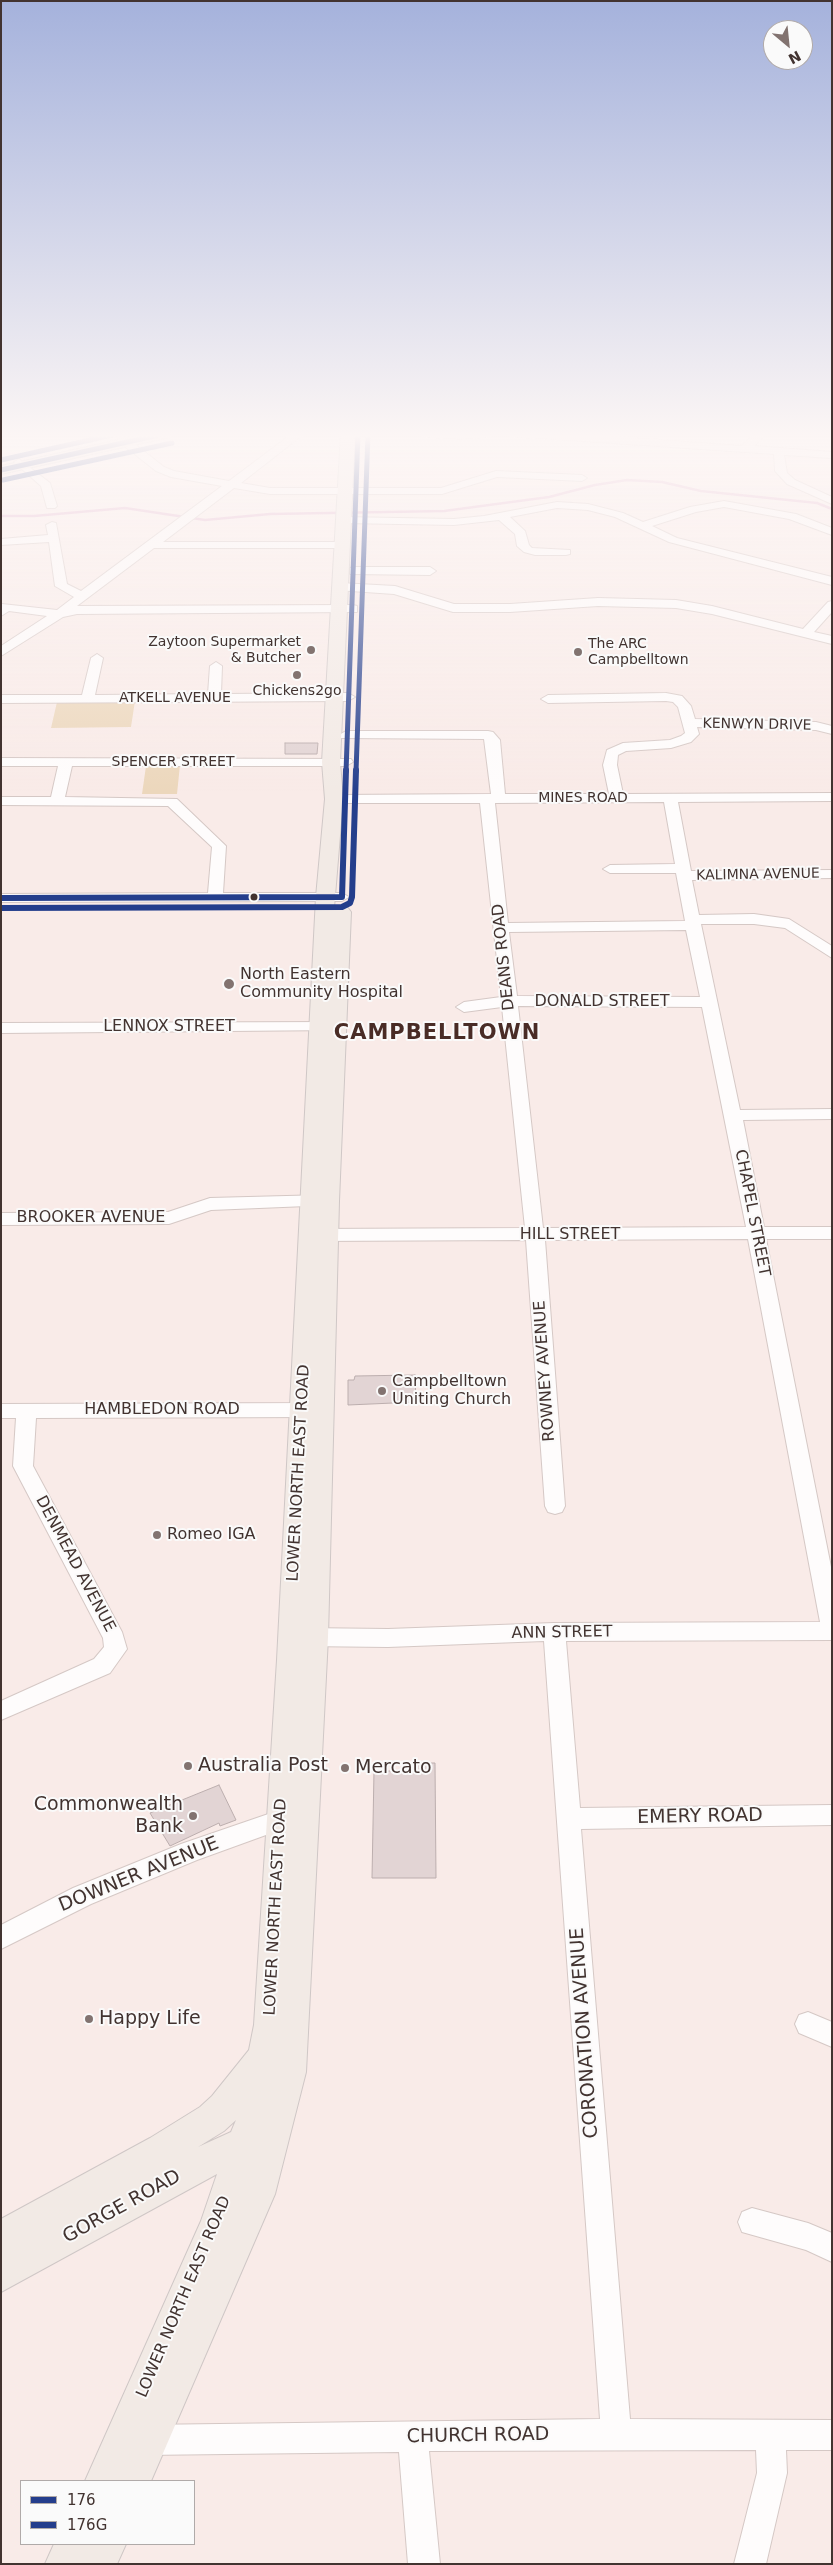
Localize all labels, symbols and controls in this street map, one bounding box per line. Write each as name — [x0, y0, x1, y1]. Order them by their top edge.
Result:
north arrow — [763, 20, 813, 70]
text: N — [786, 48, 804, 67]
place label: Zaytoon Supermarket & Butcher — [148, 634, 301, 666]
place label: The ARC Campbelltown — [588, 636, 689, 669]
marker: Zaytoon Supermarket & Butcher — [305, 644, 317, 656]
marker: The ARC Campbelltown — [572, 646, 584, 658]
marker: Chickens2go — [291, 669, 303, 681]
place label: Chickens2go — [253, 683, 341, 699]
street label: ATKELL AVENUE — [119, 690, 231, 706]
street label: KENWYN DRIVE — [702, 716, 812, 734]
street label: SPENCER STREET — [112, 754, 234, 770]
street label: MINES ROAD — [538, 790, 628, 806]
street label: KALIMNA AVENUE — [696, 866, 820, 884]
unlabelled marker — [249, 892, 259, 902]
street label: DEANS ROAD — [489, 903, 519, 1011]
place label: North Eastern Community Hospital — [240, 965, 403, 1003]
marker: North Eastern Community Hospital — [222, 977, 236, 991]
street label: DONALD STREET — [534, 992, 670, 1012]
street label: LENNOX STREET — [103, 1017, 235, 1037]
district label: CAMPBELLTOWN — [332, 1021, 542, 1047]
street label: CHAPEL STREET — [730, 1148, 774, 1278]
street label: BROOKER AVENUE — [17, 1208, 165, 1228]
street label: HILL STREET — [520, 1225, 620, 1245]
street label: ROWNEY AVENUE — [530, 1300, 560, 1442]
street label: LOWER NORTH EAST ROAD — [284, 1364, 314, 1582]
place label: Campbelltown Uniting Church — [392, 1372, 511, 1410]
marker: Campbelltown Uniting Church — [376, 1385, 388, 1397]
street label: HAMBLEDON ROAD — [84, 1400, 240, 1420]
street label: DENMEAD AVENUE — [31, 1493, 119, 1635]
place label: Romeo IGA — [167, 1525, 256, 1545]
marker: Romeo IGA — [151, 1529, 163, 1541]
street label: ANN STREET — [511, 1623, 613, 1643]
place label: Australia Post — [198, 1755, 328, 1777]
place label: Mercato — [355, 1757, 432, 1779]
marker: Australia Post — [182, 1760, 194, 1772]
marker: Mercato — [339, 1762, 351, 1774]
place label: Commonwealth Bank — [34, 1794, 183, 1838]
street label: LOWER NORTH EAST ROAD — [261, 1798, 291, 2016]
street label: EMERY ROAD — [637, 1805, 763, 1829]
marker: Commonwealth Bank — [187, 1810, 199, 1822]
street label: DOWNER AVENUE — [56, 1832, 222, 1918]
street label: CORONATION AVENUE — [566, 1927, 604, 2139]
place label: Happy Life — [99, 2008, 201, 2030]
marker: Happy Life — [83, 2013, 95, 2025]
street label: GORGE ROAD — [59, 2165, 185, 2249]
street label: LOWER NORTH EAST ROAD — [133, 2193, 235, 2401]
street label: CHURCH ROAD — [406, 2423, 550, 2449]
legend — [20, 2480, 195, 2545]
text: 176 — [67, 2491, 96, 2509]
text: 176G — [67, 2516, 107, 2534]

